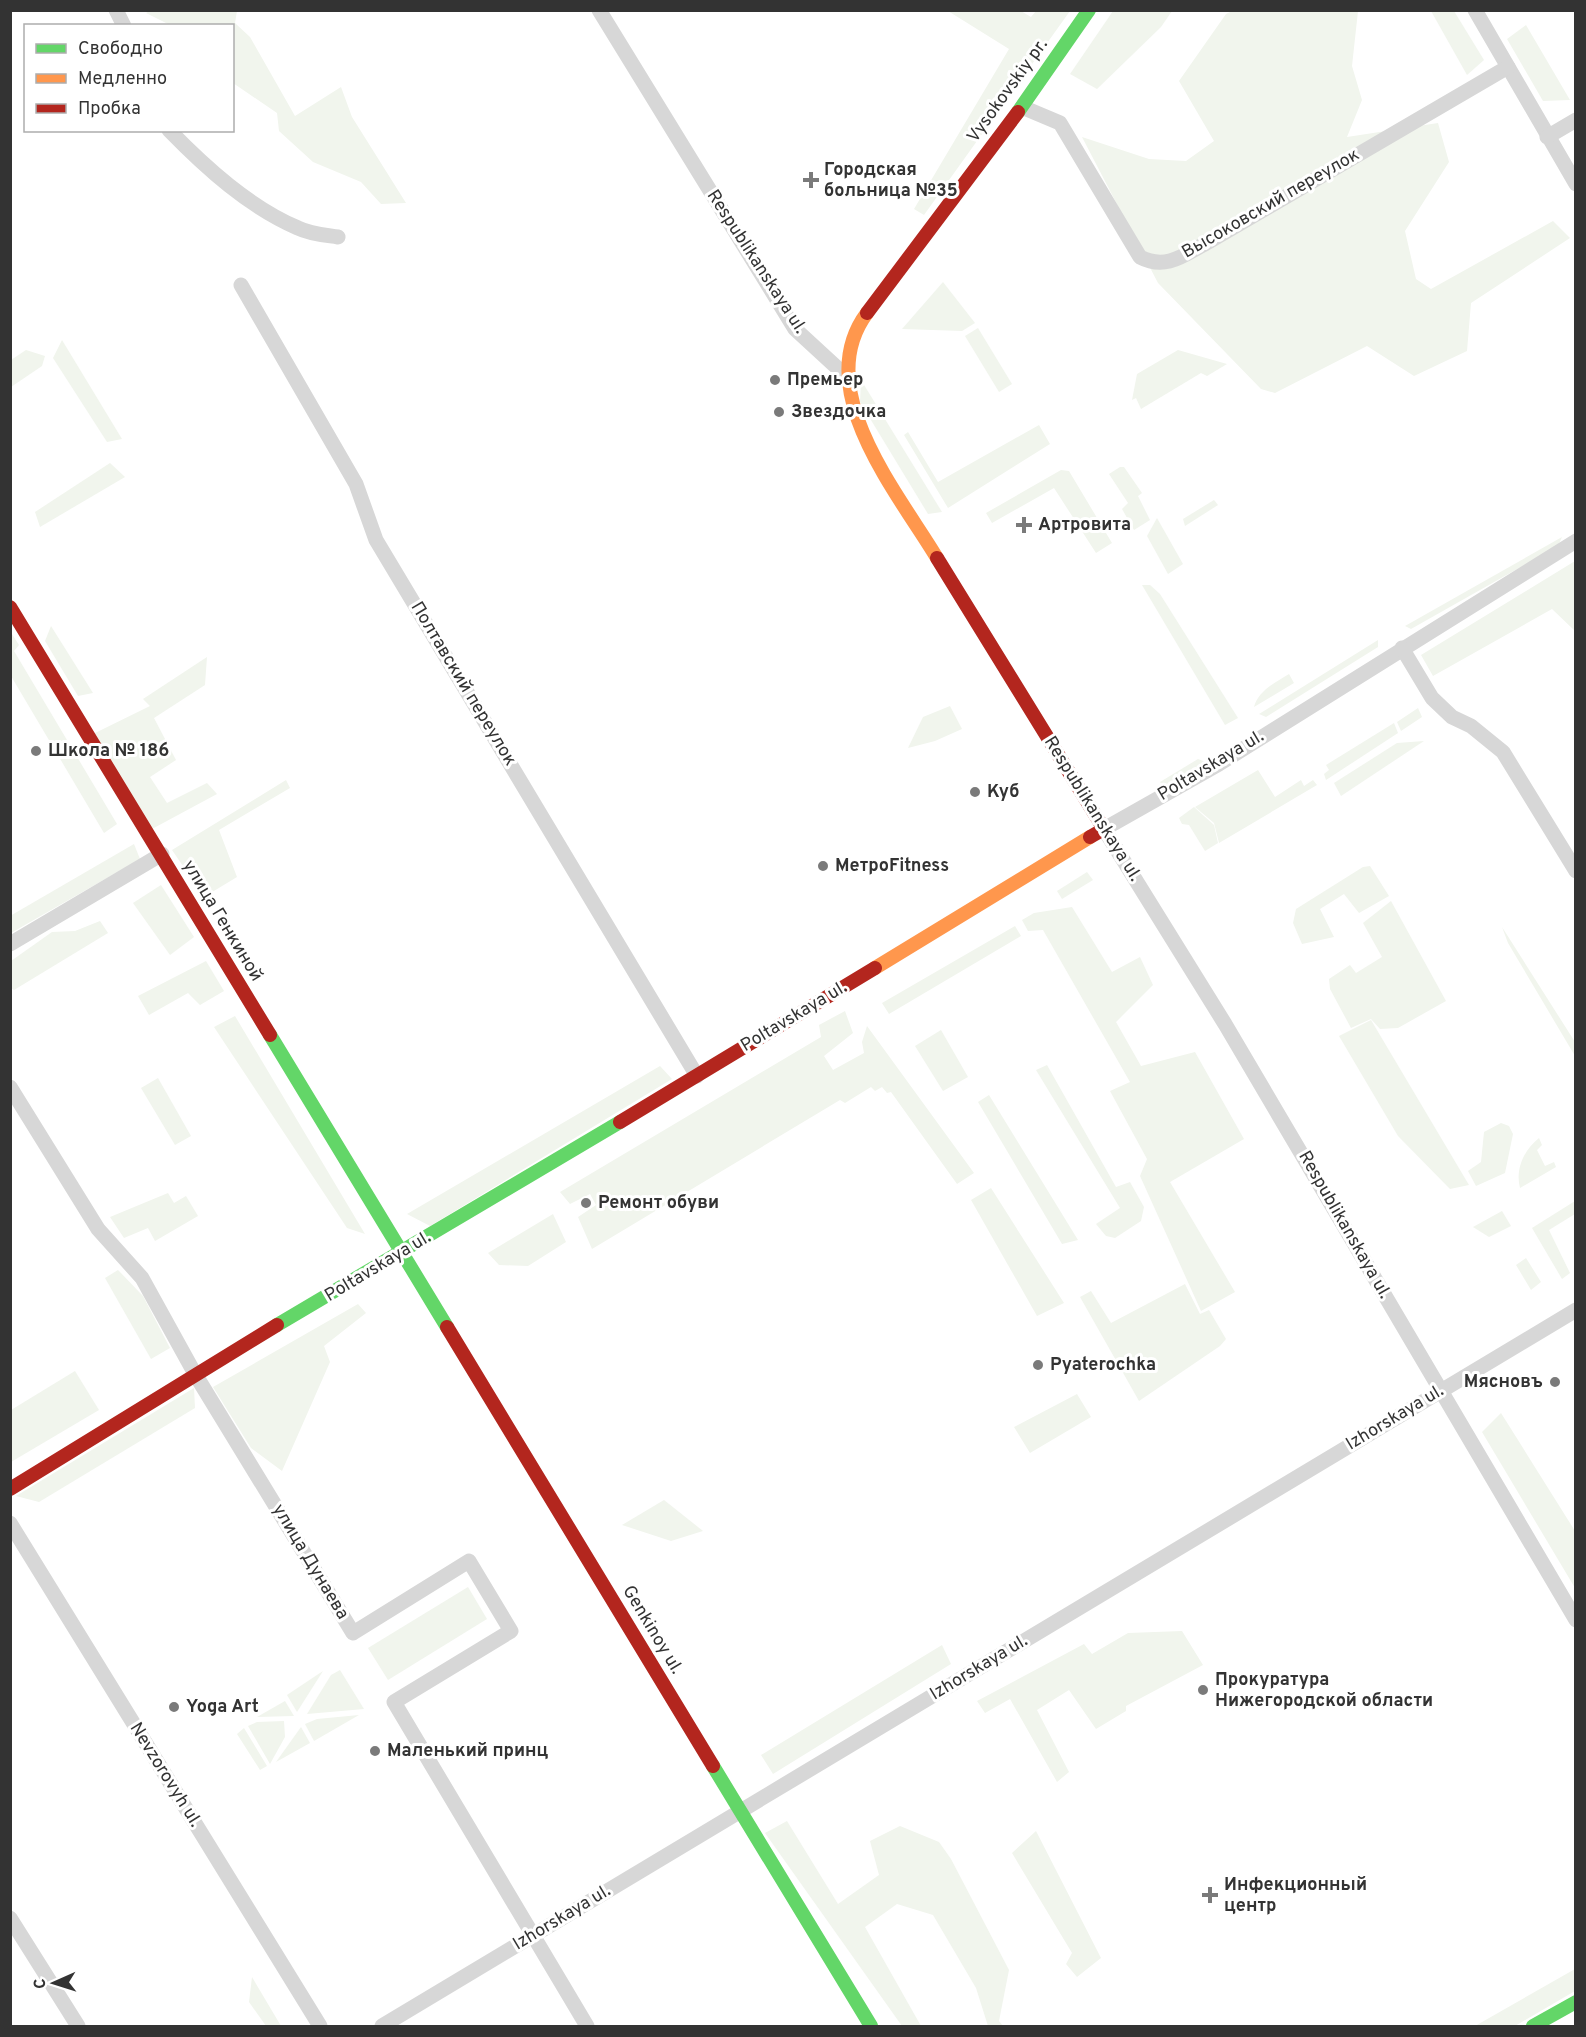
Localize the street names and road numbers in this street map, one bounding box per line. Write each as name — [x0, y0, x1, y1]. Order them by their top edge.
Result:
street label: Vysokovskiy pr. — [962, 34, 1054, 148]
street label: Высоковский переулок — [1178, 144, 1364, 264]
street label: Respublikanskaya ul. — [701, 186, 811, 338]
street label: Полтавский переулок — [405, 598, 521, 770]
street label: Poltavskaya ul. — [1154, 725, 1268, 807]
street label: Respublikanskaya ul. — [1038, 732, 1146, 886]
street label: улица Генкиной — [177, 856, 267, 986]
street label: Poltavskaya ul. — [737, 976, 851, 1058]
street label: Respublikanskaya ul. — [1292, 1147, 1396, 1303]
street label: Poltavskaya ul. — [321, 1226, 435, 1308]
street label: Izhorskaya ul. — [1342, 1380, 1448, 1456]
street label: улица Дунаева — [266, 1500, 354, 1624]
street label: Genkinoy ul. — [617, 1581, 687, 1679]
street label: Izhorskaya ul. — [926, 1630, 1032, 1706]
street label: Nevzorovyh ul. — [124, 1718, 206, 1832]
street label: Izhorskaya ul. — [509, 1880, 615, 1956]

